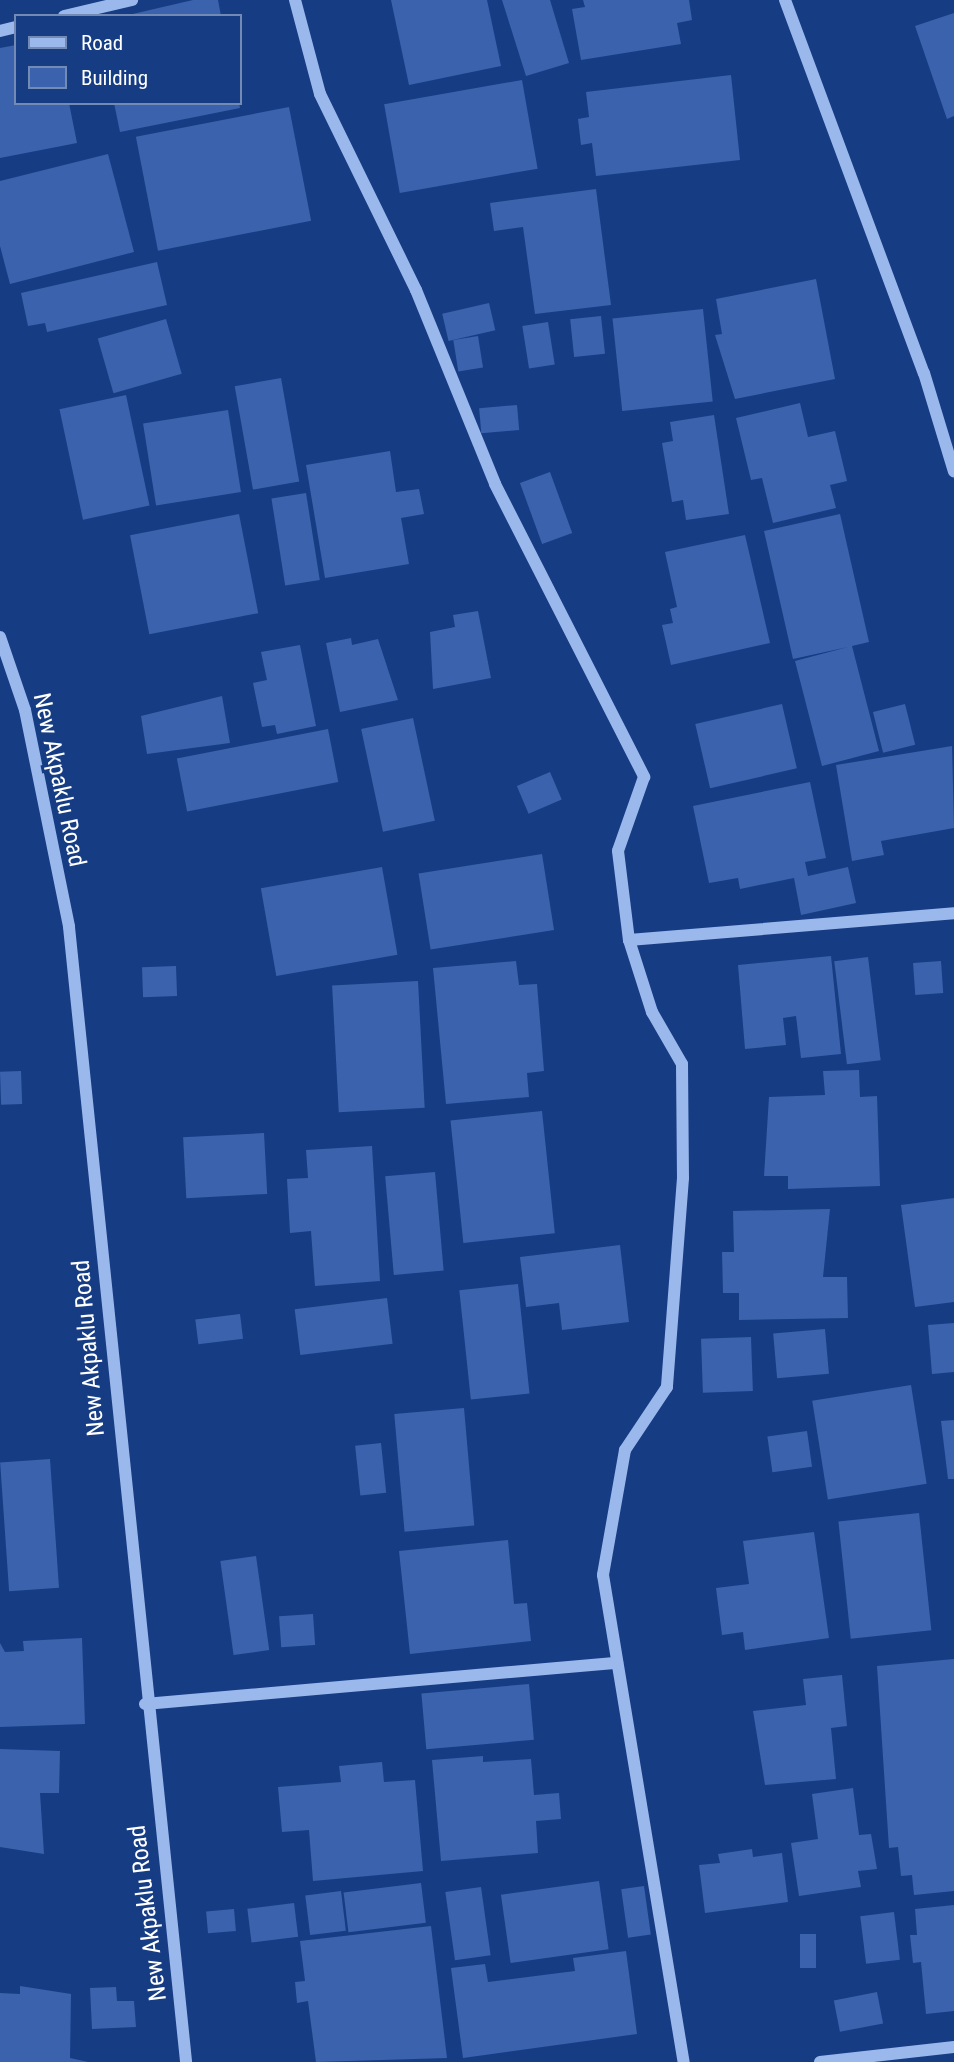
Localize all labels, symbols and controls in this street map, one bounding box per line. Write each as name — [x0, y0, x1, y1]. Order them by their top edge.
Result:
legend — [14, 14, 242, 105]
text: Road — [81, 31, 123, 55]
text: Building — [81, 66, 148, 90]
street label: New Akpaklu Road — [27, 691, 91, 869]
street label: New Akpaklu Road — [67, 1259, 111, 1437]
street label: New Akpaklu Road — [123, 1823, 173, 2003]

